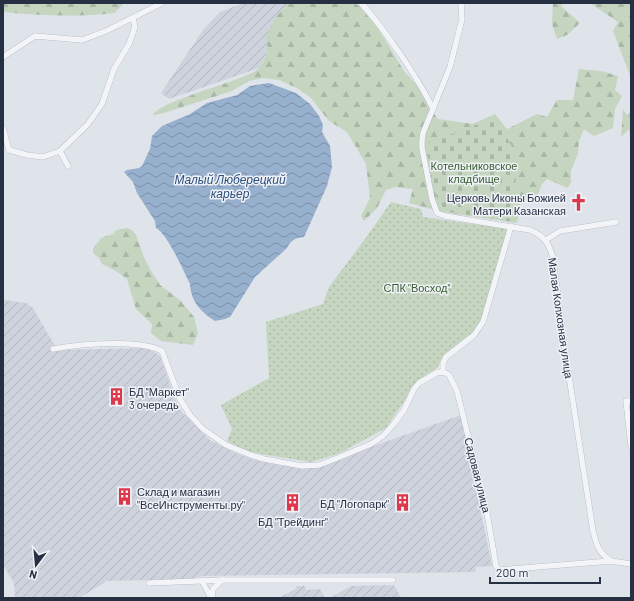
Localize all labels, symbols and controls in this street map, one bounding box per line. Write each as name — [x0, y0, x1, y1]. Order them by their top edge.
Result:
park label: Котельниковское кладбище — [431, 159, 517, 185]
water label: Малый Люберецкий карьер — [174, 172, 286, 201]
place label: Церковь Иконы Божией Матери Казанская — [447, 191, 566, 217]
church icon: Церковь Иконы Божией Матери Казанская — [569, 193, 589, 213]
street label: Малая Колхозная улица — [546, 257, 576, 380]
park label: СПК "Восход" — [384, 281, 451, 294]
place label: БД "Маркет" 3 очередь — [129, 385, 189, 411]
building icon: БД "Маркет" 3 очередь — [106, 387, 126, 407]
street label: Садовая улица — [462, 436, 494, 515]
place label: Склад и магазин "ВсеИнструменты.ру" — [137, 485, 245, 511]
building icon: Склад и магазин "ВсеИнструменты.ру" — [114, 487, 134, 507]
building icon: БД "Трейдинг" — [283, 493, 303, 513]
building icon: БД "Логопарк" — [392, 493, 412, 513]
place label: БД "Логопарк" — [320, 497, 389, 510]
place label: БД "Трейдинг" — [258, 515, 328, 528]
north arrow — [16, 545, 56, 585]
scale bar — [490, 559, 600, 585]
text: 200 m — [496, 565, 528, 579]
text: N — [28, 568, 38, 582]

